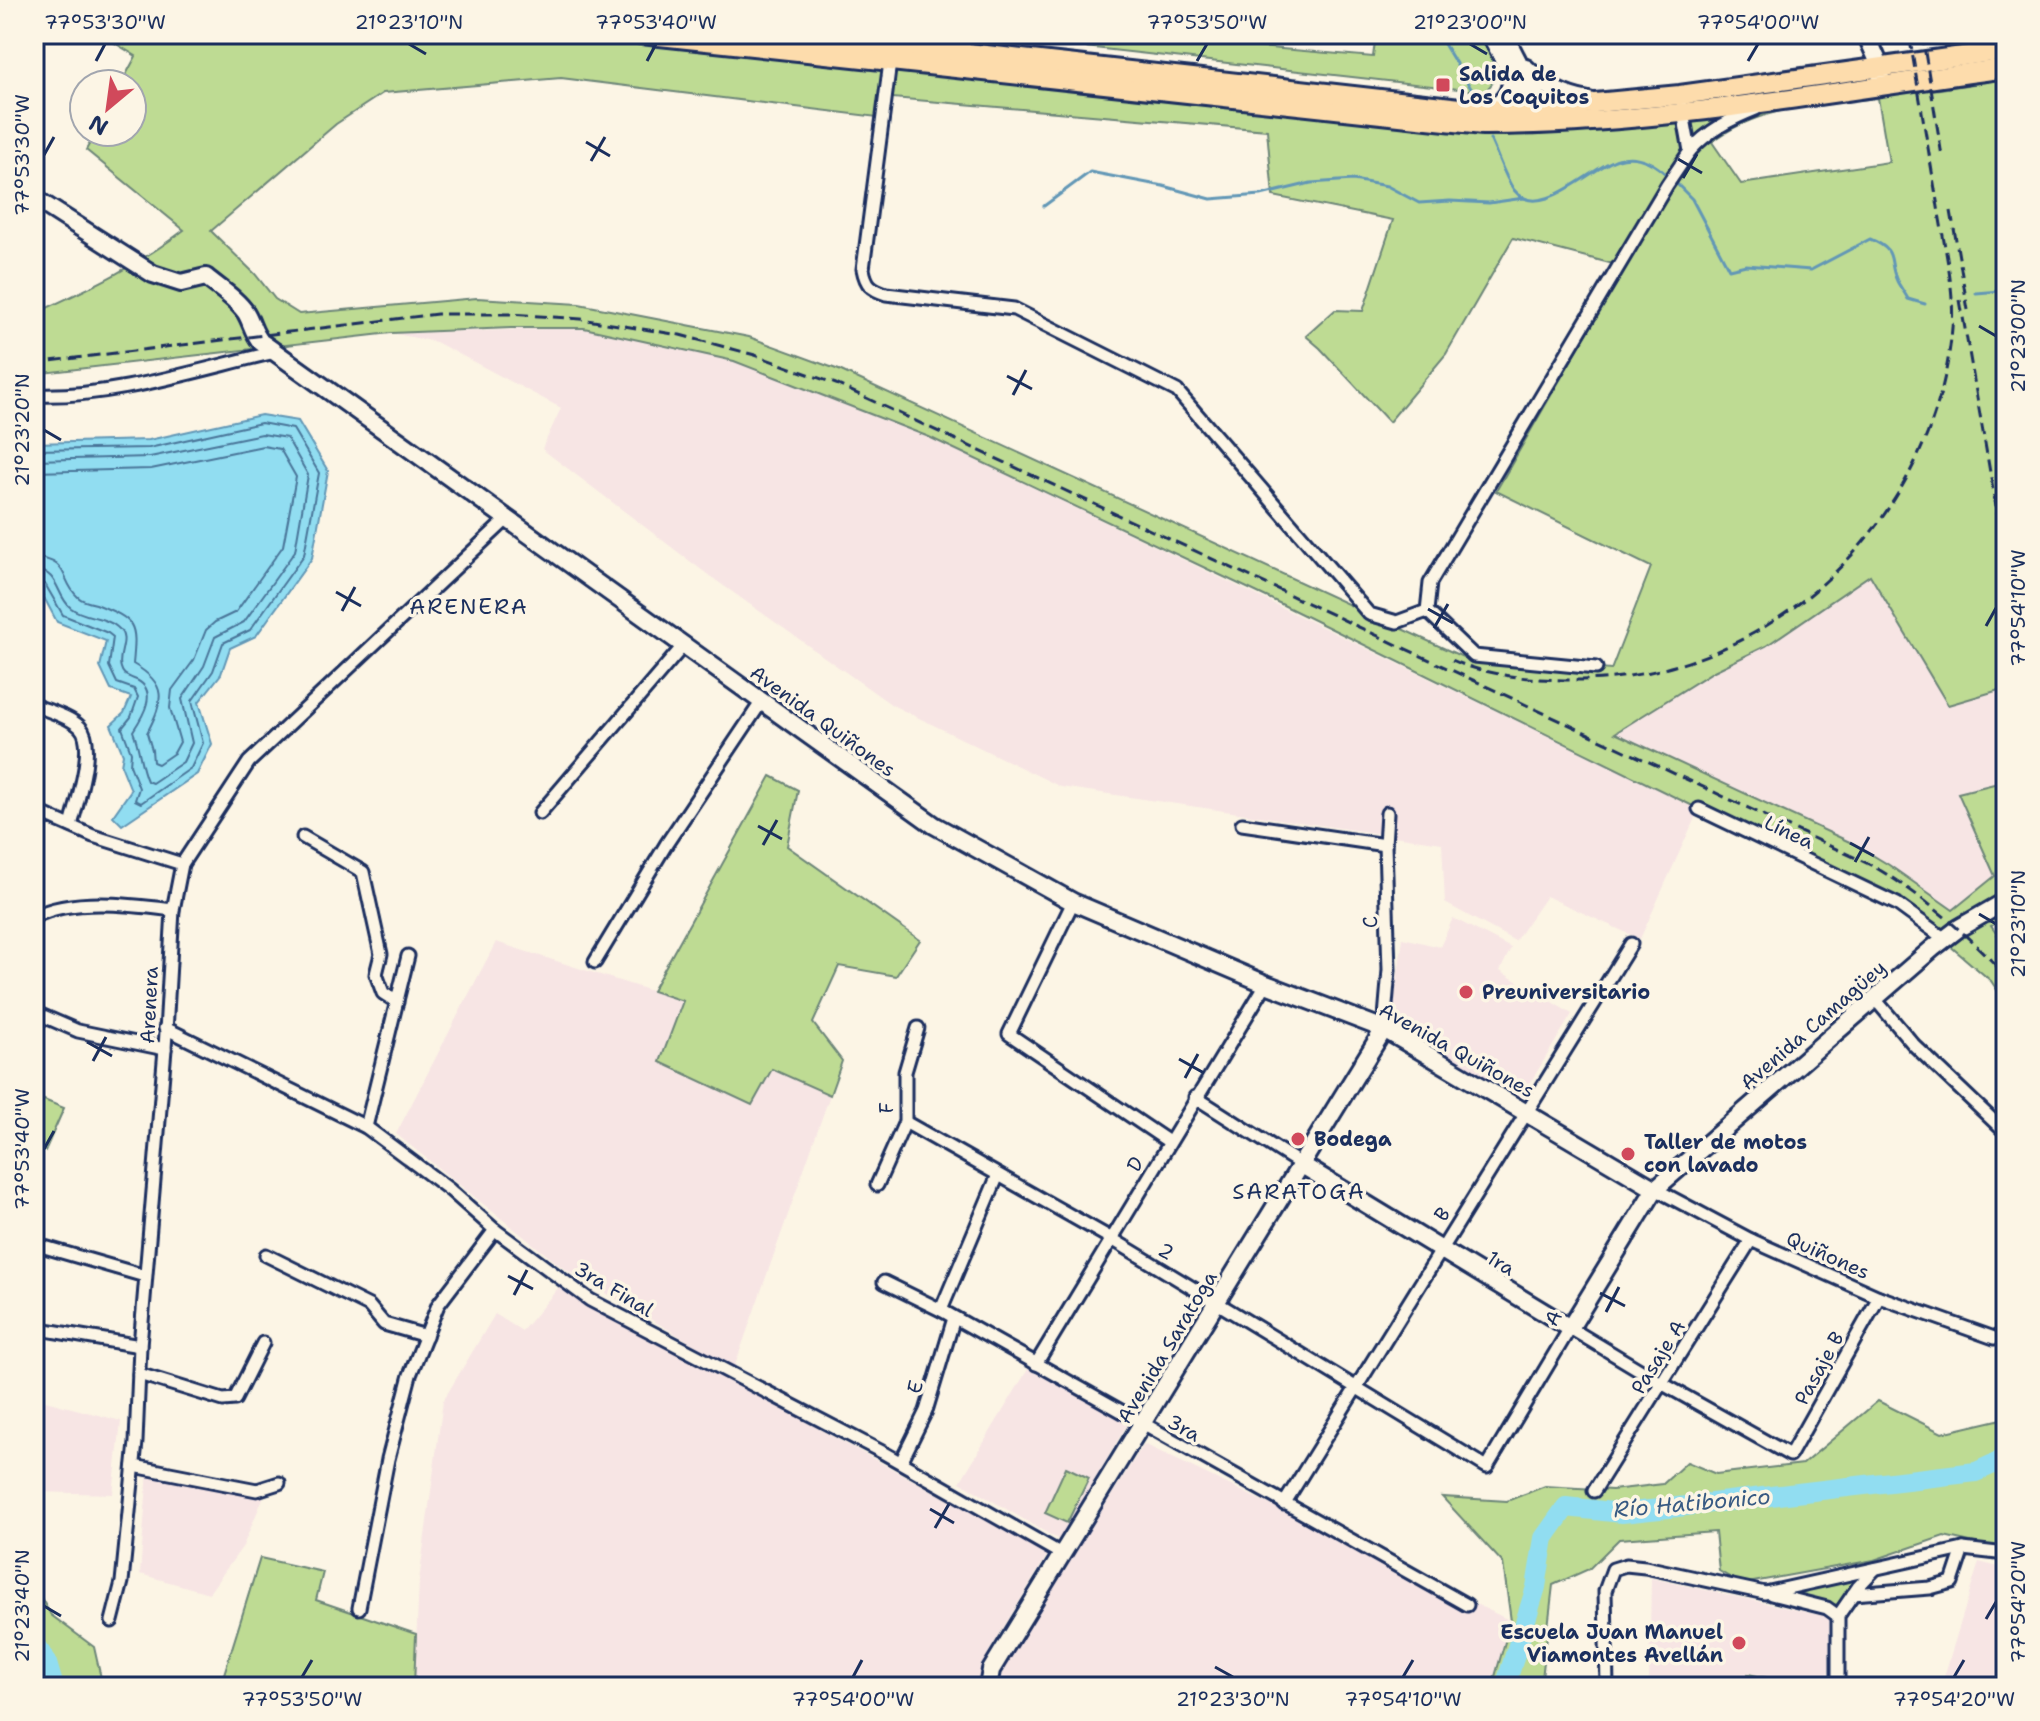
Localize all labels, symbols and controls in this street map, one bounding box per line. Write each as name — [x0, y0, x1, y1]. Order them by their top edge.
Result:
text: 77°53'30"W — [44, 9, 166, 35]
text: 21°23'10"N — [355, 9, 463, 35]
text: 77°53'40"W — [595, 9, 717, 35]
text: 77°53'50"W — [1147, 9, 1267, 35]
text: 21°23'00"N — [1413, 9, 1527, 35]
text: 77°54'00"W — [1697, 9, 1819, 35]
place label: Salida de Los Coquitos — [1459, 61, 1589, 110]
north arrow — [68, 68, 148, 148]
marker: Salida de Los Coquitos — [1434, 76, 1452, 94]
text: 77°53'30"W — [9, 94, 35, 216]
text: N — [84, 108, 113, 142]
text: 21°23'00"N — [2005, 279, 2031, 393]
text: 21°23'20"N — [9, 373, 35, 487]
text: 77°54'10"W — [2005, 549, 2031, 667]
district label: ARENERA — [409, 592, 529, 621]
street label: Avenida Quiñones — [745, 659, 901, 783]
street label: Línea — [1760, 809, 1818, 855]
text: 21°23'10"N — [2005, 870, 2031, 978]
street label: C — [1357, 915, 1383, 929]
street label: Avenida Camagüey — [1735, 954, 1891, 1096]
street label: Arenera — [134, 965, 164, 1044]
place label: Preuniversitario — [1482, 979, 1650, 1005]
marker: Preuniversitario — [1457, 983, 1475, 1001]
street label: Avenida Quiñones — [1375, 997, 1539, 1103]
text: 77°53'40"W — [9, 1088, 35, 1210]
street label: F — [873, 1102, 899, 1114]
place label: Bodega — [1314, 1126, 1392, 1152]
place label: Taller de motos con lavado — [1644, 1129, 1807, 1178]
marker: Bodega — [1289, 1130, 1307, 1148]
marker: Taller de motos con lavado — [1619, 1145, 1637, 1163]
street label: D — [1120, 1152, 1150, 1176]
district label: SARATOGA — [1232, 1177, 1366, 1206]
street label: B — [1428, 1202, 1456, 1226]
street label: Quiñones — [1782, 1225, 1874, 1285]
street label: 2 — [1153, 1236, 1179, 1266]
street label: 1ra — [1482, 1245, 1520, 1282]
street label: 3ra Final — [570, 1255, 658, 1323]
street label: Avenida Saratoga — [1111, 1266, 1223, 1428]
street label: A — [1538, 1305, 1568, 1331]
street label: Pasaje A — [1625, 1315, 1691, 1399]
street label: Pasaje B — [1788, 1327, 1850, 1409]
street label: E — [901, 1377, 929, 1397]
street label: 3ra — [1163, 1408, 1206, 1448]
water label: Río Hatibonico — [1612, 1482, 1772, 1524]
text: 77°54'20"W — [2005, 1541, 2031, 1663]
text: 21°23'40"N — [9, 1549, 35, 1663]
place label: Escuela Juan Manuel Viamontes Avellán — [1500, 1619, 1723, 1668]
marker: Escuela Juan Manuel Viamontes Avellán — [1730, 1634, 1748, 1652]
text: 77°53'50"W — [242, 1686, 362, 1712]
text: 77°54'00"W — [792, 1686, 914, 1712]
text: 21°23'30"N — [1176, 1686, 1290, 1712]
text: 77°54'10"W — [1344, 1686, 1462, 1712]
text: 77°54'20"W — [1893, 1686, 2015, 1712]

